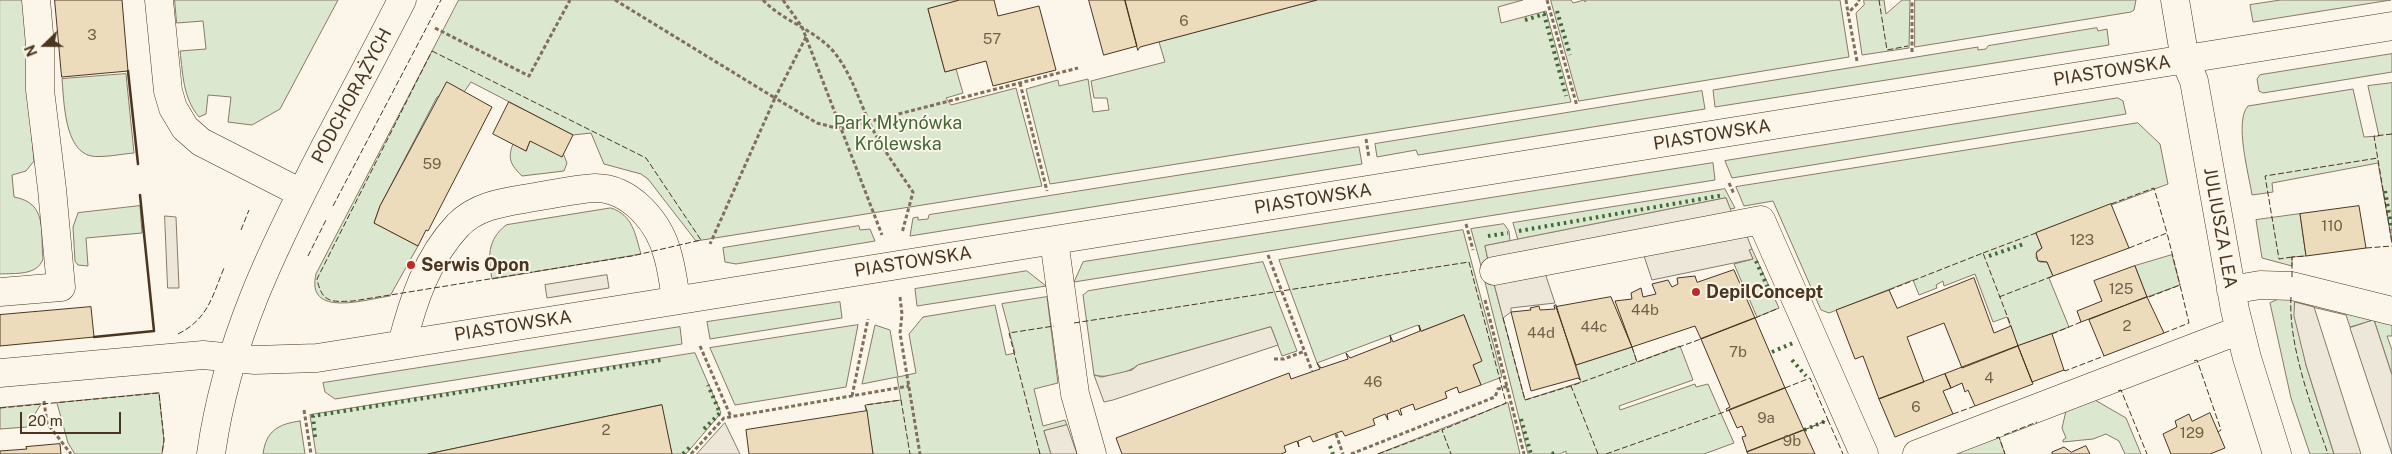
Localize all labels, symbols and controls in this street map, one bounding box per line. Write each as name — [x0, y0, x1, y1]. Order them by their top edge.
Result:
house number: 6 — [1179, 12, 1189, 30]
north arrow — [20, 20, 70, 70]
street label: PODCHORĄŻYCH — [307, 25, 397, 167]
house number: 3 — [87, 26, 97, 44]
house number: 57 — [983, 30, 1001, 48]
text: N — [22, 43, 41, 59]
street label: PIASTOWSKA — [2052, 51, 2172, 91]
park label: Park Młynówka Królewska — [834, 112, 962, 154]
street label: PIASTOWSKA — [1652, 115, 1772, 155]
house number: 59 — [423, 155, 441, 173]
street label: JULIUSZA LEA — [2199, 166, 2241, 290]
street label: PIASTOWSKA — [1253, 179, 1373, 219]
house number: 110 — [2321, 217, 2343, 235]
house number: 123 — [2070, 231, 2094, 249]
street label: PIASTOWSKA — [853, 242, 973, 282]
place label: Serwis Opon — [421, 254, 529, 276]
marker: Serwis Opon — [405, 259, 417, 271]
house number: 125 — [2109, 280, 2133, 298]
place label: DepilConcept — [1706, 281, 1823, 303]
marker: DepilConcept — [1690, 286, 1702, 298]
house number: 44b — [1631, 301, 1659, 319]
street label: PIASTOWSKA — [453, 306, 573, 346]
house number: 2 — [2123, 317, 2131, 335]
house number: 44c — [1580, 318, 1608, 336]
house number: 44d — [1527, 324, 1555, 342]
house number: 7b — [1729, 343, 1747, 361]
house number: 4 — [1984, 369, 1994, 387]
house number: 46 — [1364, 373, 1382, 391]
house number: 6 — [1911, 398, 1921, 416]
scale bar — [22, 402, 124, 434]
house number: 9a — [1757, 409, 1775, 427]
text: 20 m — [28, 412, 63, 429]
house number: 2 — [602, 421, 610, 439]
house number: 129 — [2180, 424, 2204, 442]
house number: 9b — [1783, 432, 1801, 450]

